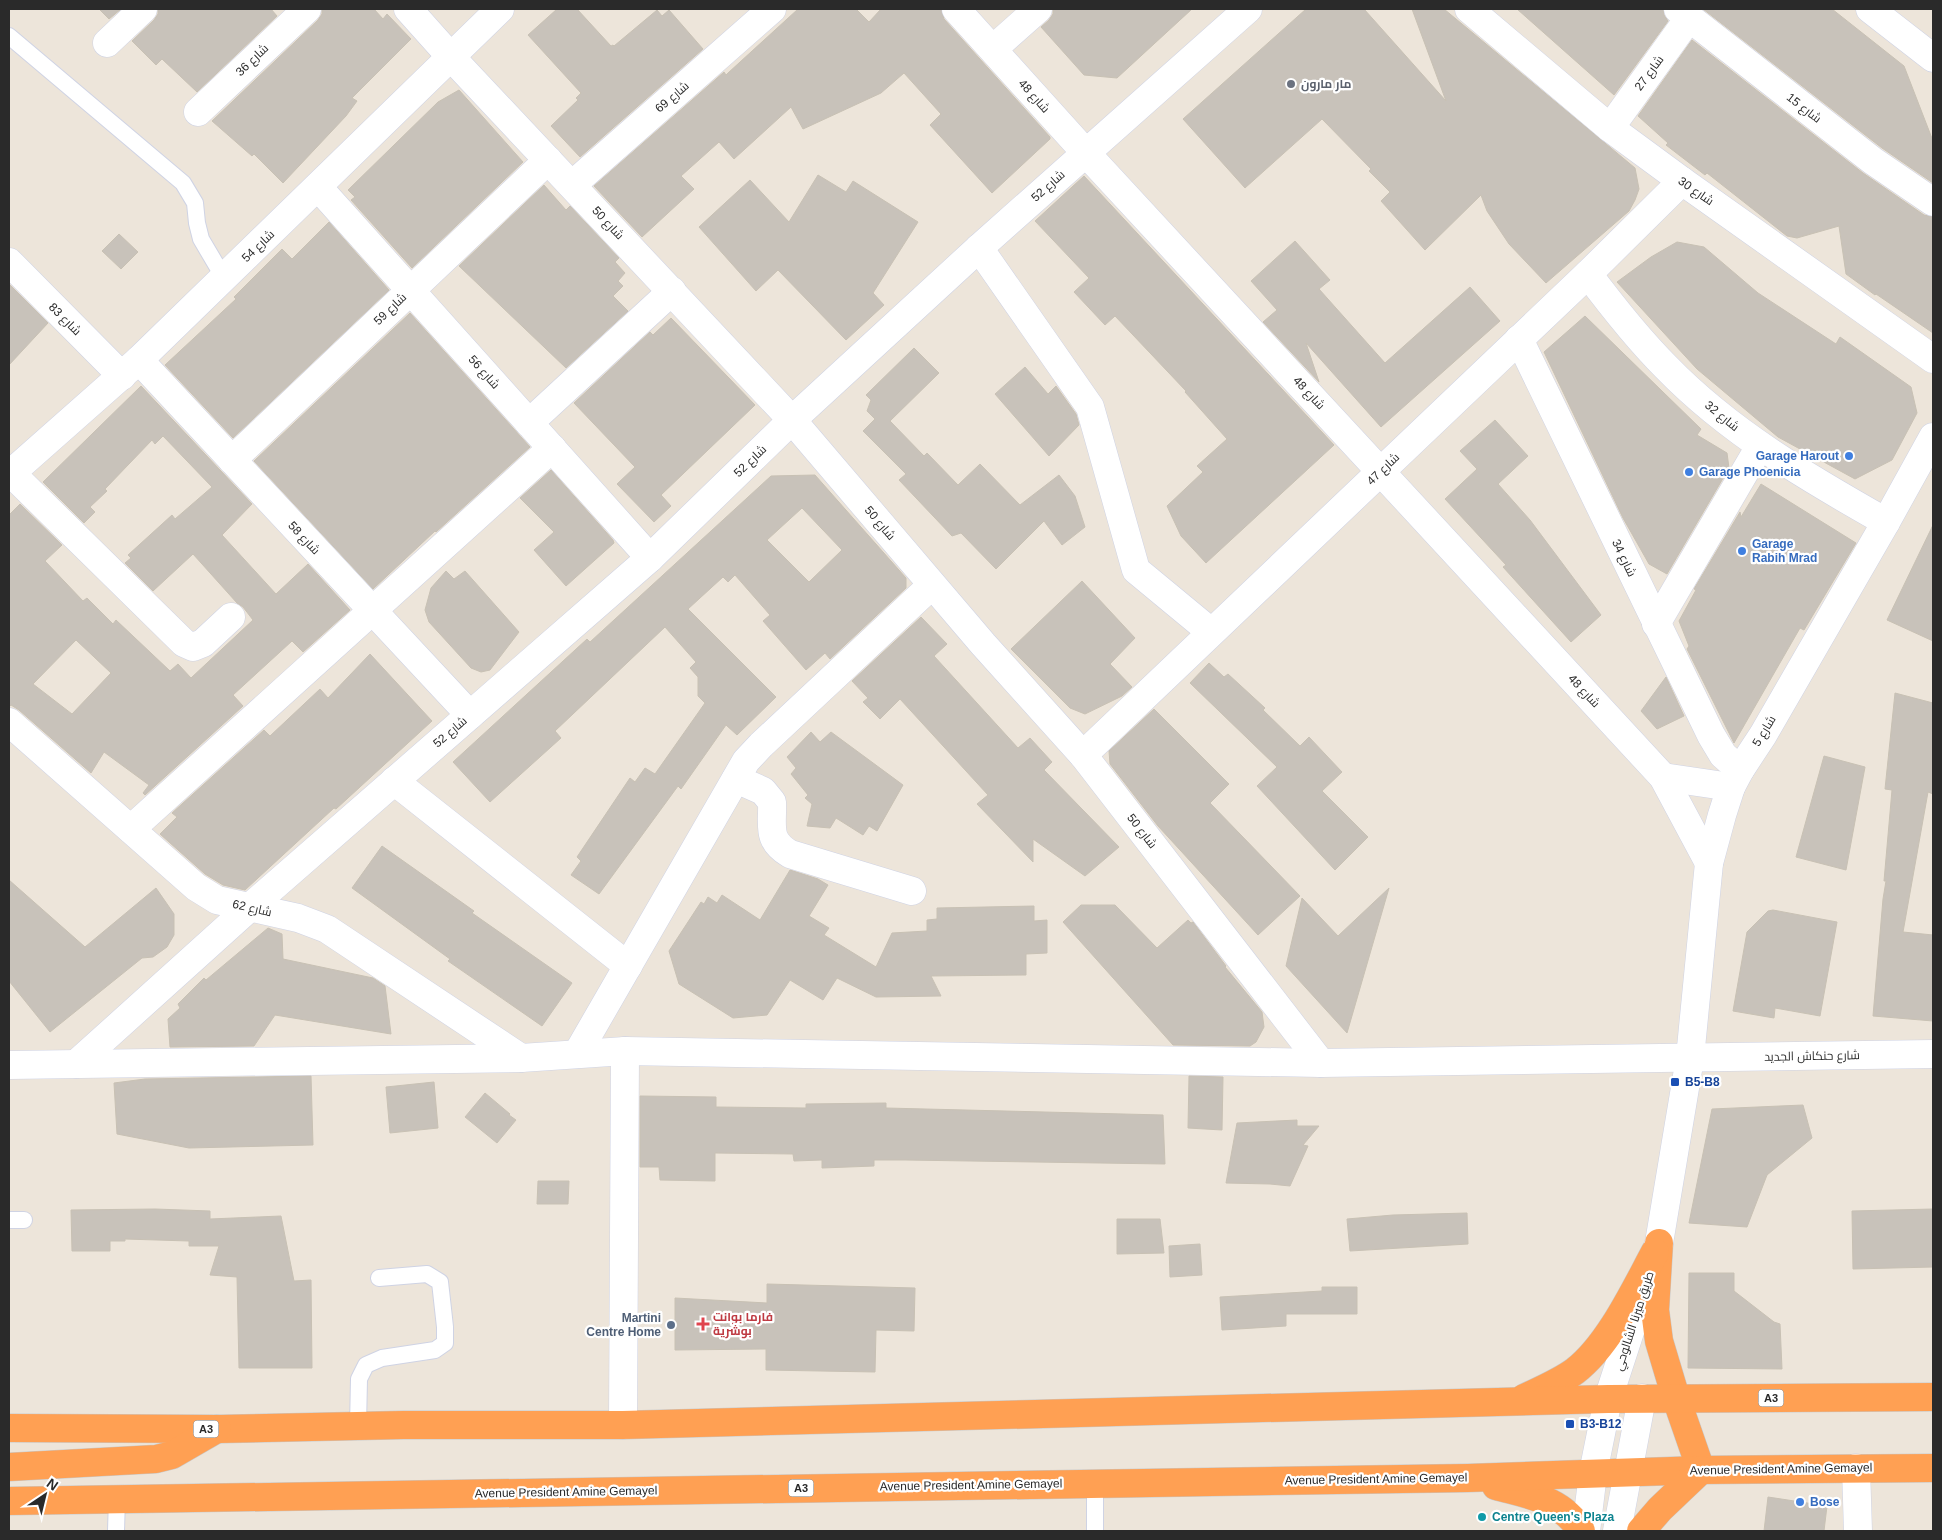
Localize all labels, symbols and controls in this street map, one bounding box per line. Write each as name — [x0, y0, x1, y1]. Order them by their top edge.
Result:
street label: شارع 36 — [233, 41, 272, 80]
street label: شارع 27 — [1632, 53, 1667, 94]
street label: شارع 48 — [1015, 76, 1053, 116]
place label: مار مارون — [1301, 77, 1351, 92]
marker: مار مارون — [1285, 78, 1297, 90]
street label: شارع 69 — [652, 79, 692, 116]
street label: شارع 15 — [1783, 90, 1824, 127]
street label: شارع 52 — [1028, 167, 1068, 205]
street label: شارع 30 — [1675, 174, 1716, 209]
street label: شارع 50 — [589, 204, 627, 243]
street label: شارع 54 — [239, 227, 278, 266]
street label: شارع 59 — [371, 290, 410, 329]
street label: شارع 83 — [45, 300, 84, 339]
street label: شارع 56 — [465, 352, 503, 392]
street label: شارع 48 — [1290, 374, 1328, 413]
street label: شارع 32 — [1701, 398, 1742, 435]
street label: شارع 52 — [731, 442, 770, 481]
place label: Garage Harout — [1756, 449, 1839, 463]
street label: شارع 47 — [1364, 450, 1403, 489]
marker: Garage Harout — [1843, 450, 1855, 462]
place label: Garage Phoenicia — [1699, 465, 1801, 479]
marker: Garage Phoenicia — [1683, 466, 1695, 478]
street label: شارع 50 — [861, 503, 898, 543]
street label: شارع 58 — [285, 519, 323, 558]
street label: شارع 34 — [1608, 537, 1639, 580]
place label: Garage Rabih Mrad — [1752, 537, 1817, 565]
marker: Garage Rabih Mrad — [1736, 545, 1748, 557]
street label: شارع 48 — [1565, 672, 1603, 711]
street label: شارع 5 — [1749, 713, 1779, 749]
street label: شارع 52 — [430, 714, 470, 751]
street label: شارع 50 — [1123, 811, 1160, 852]
street label: شارع 62 — [231, 897, 273, 920]
street label: شارع حنكاش الجديد — [1764, 1048, 1860, 1065]
place label: B5-B8 — [1685, 1075, 1720, 1089]
marker: B5-B8 — [1669, 1076, 1681, 1088]
street label: طريق ميرنا الشالوحي — [1611, 1270, 1660, 1373]
place label: فارما بوانت بوشرية — [713, 1310, 773, 1339]
place label: Martini Centre Home — [586, 1311, 661, 1339]
marker: فارما بوانت بوشرية — [697, 1318, 709, 1330]
marker: Martini Centre Home — [665, 1319, 677, 1331]
road number: A3 — [1758, 1390, 1784, 1406]
place label: B3-B12 — [1580, 1417, 1622, 1431]
marker: B3-B12 — [1564, 1418, 1576, 1430]
road number: A3 — [194, 1420, 218, 1438]
street label: Avenue President Amine Gemayel — [1690, 1460, 1872, 1478]
north arrow — [20, 1470, 70, 1520]
street label: Avenue President Amine Gemayel — [1285, 1470, 1467, 1488]
text: N — [44, 1475, 61, 1494]
street label: Avenue President Amine Gemayel — [880, 1476, 1062, 1494]
road number: A3 — [788, 1480, 814, 1496]
street label: Avenue President Amine Gemayel — [475, 1483, 657, 1501]
place label: Bose — [1810, 1495, 1840, 1509]
marker: Bose — [1794, 1496, 1806, 1508]
place label: Centre Queen's Plaza — [1492, 1510, 1615, 1524]
marker: Centre Queen's Plaza — [1476, 1511, 1488, 1523]

